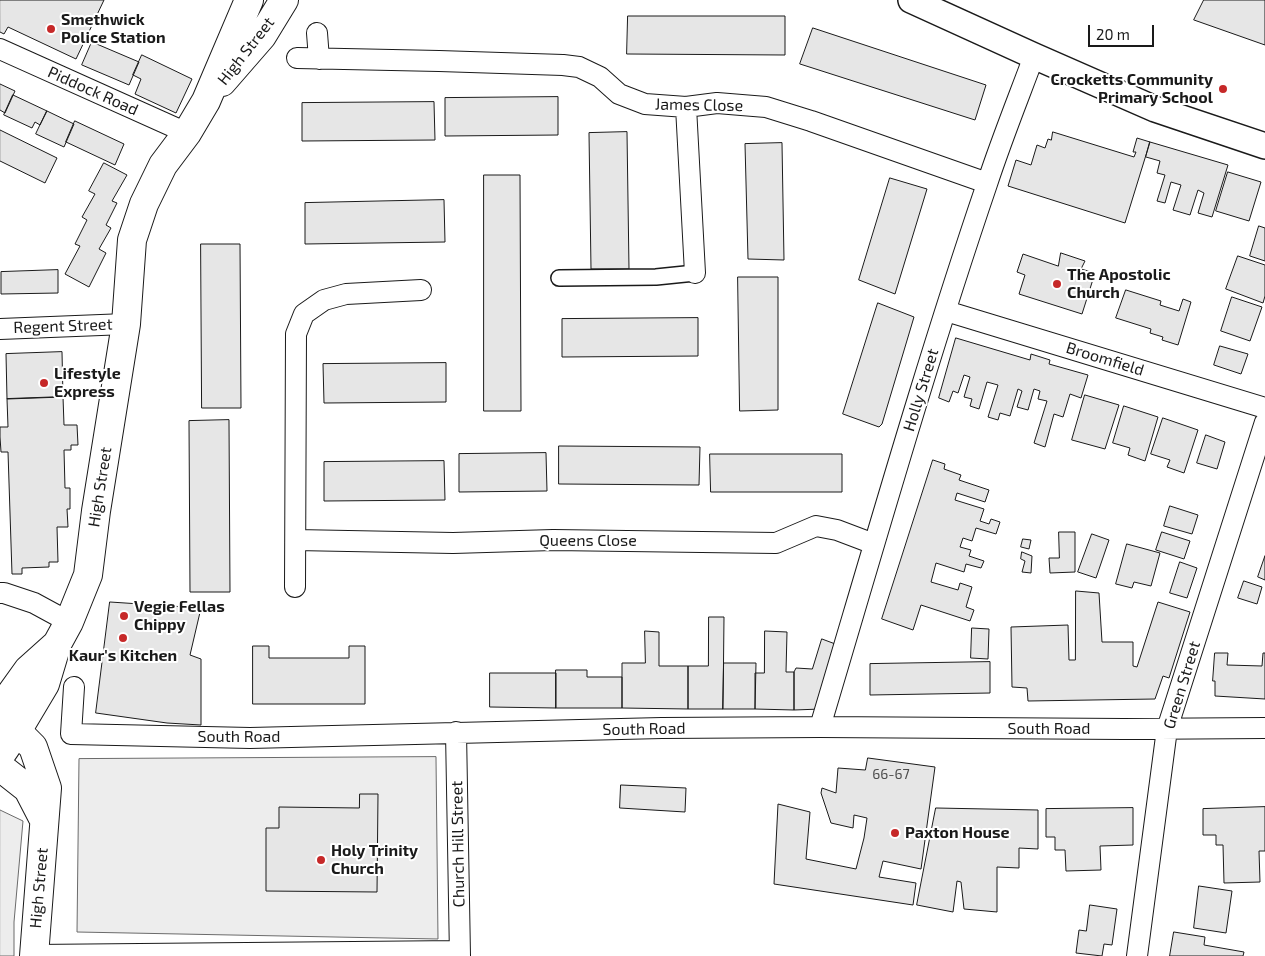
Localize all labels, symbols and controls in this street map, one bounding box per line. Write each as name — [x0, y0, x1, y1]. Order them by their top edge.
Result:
place label: Smethwick Police Station — [61, 10, 166, 48]
street label: High Street — [214, 13, 278, 89]
scale bar — [1090, 15, 1156, 47]
marker: Smethwick Police Station — [45, 23, 57, 35]
text: 20 m — [1096, 25, 1130, 43]
street label: Piddock Road — [45, 62, 141, 120]
place label: Crocketts Community Primary School — [1050, 70, 1213, 108]
marker: Crocketts Community Primary School — [1217, 83, 1229, 95]
street label: James Close — [655, 95, 743, 115]
place label: The Apostolic Church — [1067, 265, 1171, 303]
marker: The Apostolic Church — [1051, 278, 1063, 290]
street label: Regent Street — [13, 315, 113, 337]
street label: Broomfield — [1064, 338, 1146, 380]
street label: Holly Street — [899, 346, 943, 434]
place label: Lifestyle Express — [54, 364, 121, 402]
marker: Lifestyle Express — [38, 377, 50, 389]
street label: High Street — [84, 446, 116, 528]
street label: Queens Close — [539, 531, 637, 551]
place label: Vegie Fellas Chippy — [134, 597, 225, 635]
marker: Vegie Fellas Chippy — [118, 610, 130, 622]
marker: Kaur's Kitchen — [117, 632, 129, 644]
street label: Green Street — [1160, 639, 1204, 731]
place label: Kaur's Kitchen — [69, 646, 177, 666]
street label: South Road — [602, 719, 686, 739]
street label: South Road — [1008, 719, 1090, 739]
street label: South Road — [198, 727, 280, 747]
house number: 66-67 — [872, 766, 910, 782]
street label: Church Hill Street — [447, 781, 469, 907]
place label: Paxton House — [905, 823, 1010, 843]
marker: Paxton House — [889, 827, 901, 839]
place label: Holy Trinity Church — [331, 841, 418, 879]
street label: High Street — [26, 847, 52, 929]
marker: Holy Trinity Church — [315, 854, 327, 866]

